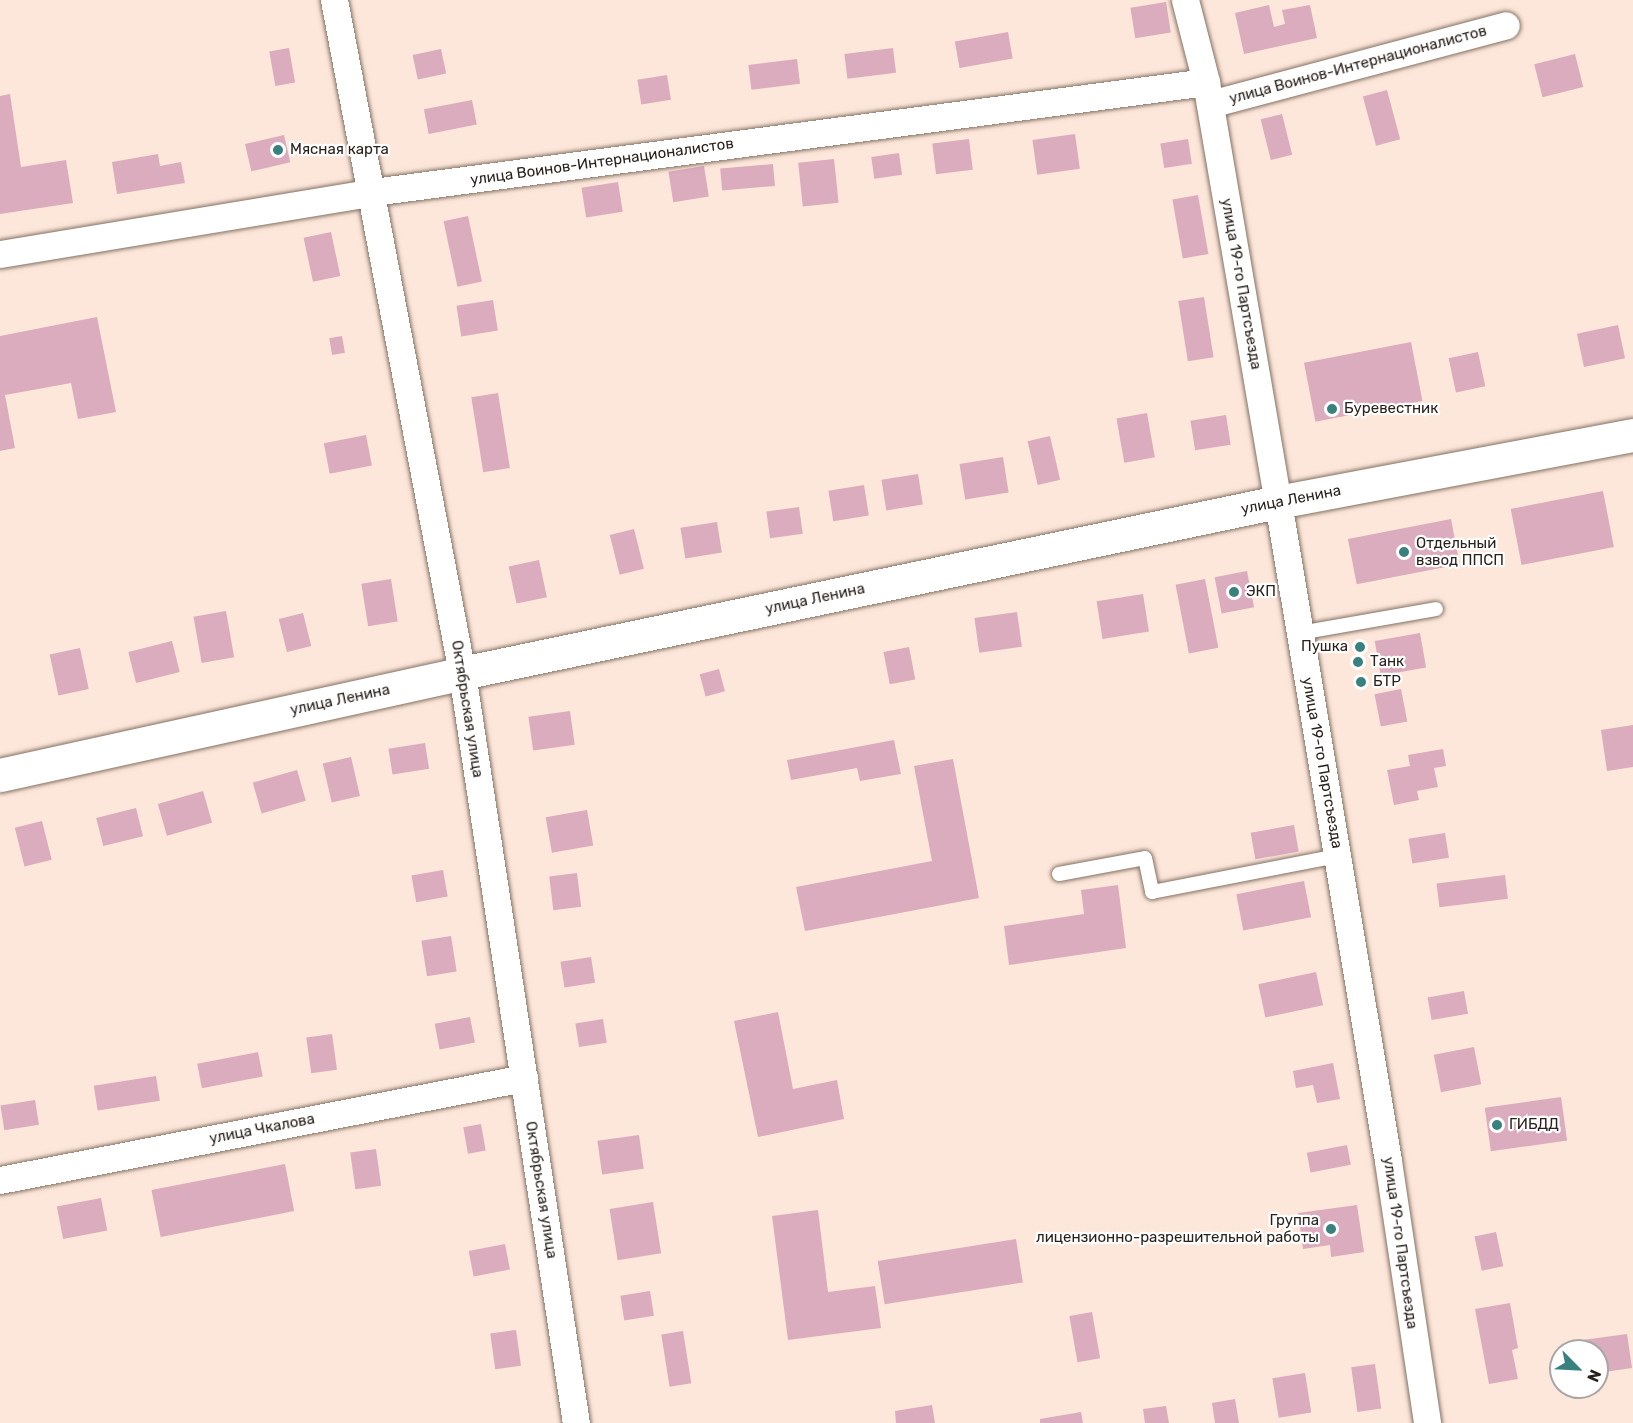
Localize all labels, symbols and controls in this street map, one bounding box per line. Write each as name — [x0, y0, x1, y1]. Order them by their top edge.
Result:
street label: улица Воинов-Интернационалистов — [1227, 22, 1489, 108]
street label: улица Воинов-Интернационалистов — [469, 135, 735, 189]
place label: Мясная карта — [290, 141, 389, 159]
marker: Мясная карта — [271, 143, 285, 157]
street label: улица 19-го Партсъезда — [1217, 197, 1265, 371]
place label: Буревестник — [1344, 400, 1438, 418]
marker: Буревестник — [1325, 402, 1339, 416]
street label: улица Ленина — [1239, 481, 1343, 519]
place label: Отдельный взвод ППСП — [1416, 534, 1504, 569]
marker: Отдельный взвод ППСП — [1397, 545, 1411, 559]
street label: улица Ленина — [763, 580, 867, 618]
place label: ЭКП — [1246, 583, 1276, 601]
marker: ЭКП — [1227, 585, 1241, 599]
place label: Пушка — [1301, 638, 1348, 656]
street label: Октябрьская улица — [447, 639, 487, 779]
marker: Пушка — [1353, 640, 1367, 654]
place label: Танк — [1370, 653, 1404, 671]
marker: Танк — [1351, 655, 1365, 669]
place label: БТР — [1373, 673, 1401, 691]
marker: БТР — [1354, 675, 1368, 689]
street label: улица 19-го Партсъезда — [1298, 676, 1346, 850]
street label: улица Ленина — [288, 681, 392, 719]
street label: улица Чкалова — [208, 1110, 316, 1148]
place label: ГИБДД — [1509, 1116, 1559, 1134]
marker: ГИБДД — [1490, 1118, 1504, 1132]
street label: Октябрьская улица — [521, 1120, 561, 1260]
street label: улица 19-го Партсъезда — [1379, 1156, 1421, 1330]
place label: Группа лицензионно-разрешительной работы — [1036, 1211, 1319, 1246]
marker: Группа лицензионно-разрешительной работы — [1324, 1222, 1338, 1236]
north arrow — [1549, 1339, 1609, 1399]
text: N — [1583, 1367, 1605, 1385]

